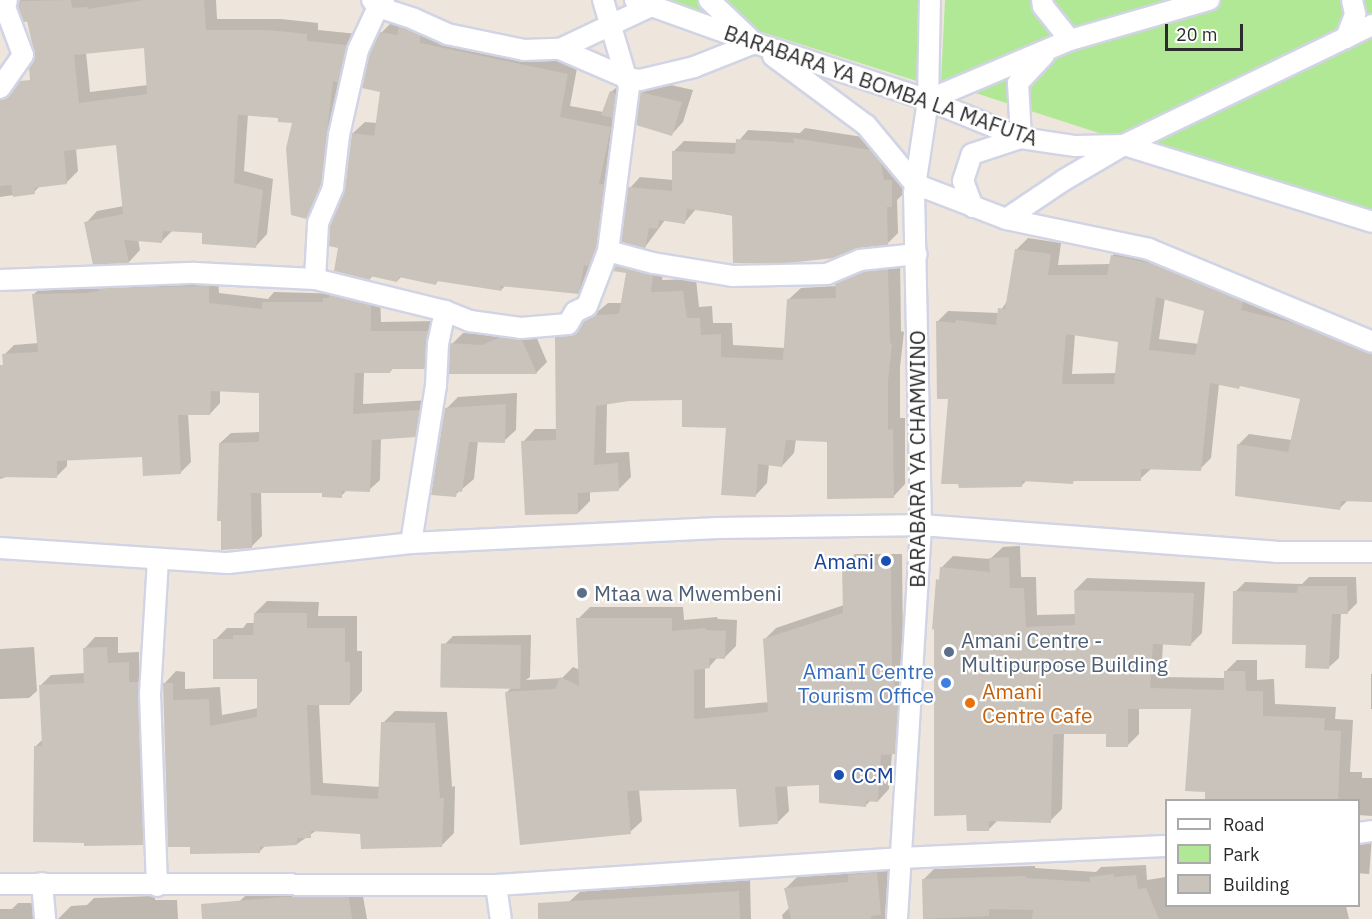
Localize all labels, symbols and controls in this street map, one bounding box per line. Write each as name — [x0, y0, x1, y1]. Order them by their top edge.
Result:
scale bar — [1168, 12, 1246, 50]
street label: BARABARA YA BOMBA LA MAFUTA — [721, 19, 1041, 151]
text: 20 m — [1176, 23, 1218, 46]
street label: BARABARA YA CHAMWINO — [904, 330, 930, 588]
place label: Amani — [814, 548, 874, 574]
marker: Amani — [879, 554, 893, 568]
place label: Mtaa wa Mwembeni — [594, 580, 782, 606]
marker: Mtaa wa Mwembeni — [575, 586, 589, 600]
place label: Amani Centre - Multipurpose Building — [961, 627, 1168, 677]
marker: Amani Centre - Multipurpose Building — [942, 645, 956, 659]
place label: AmanI Centre Tourism Office — [798, 658, 934, 708]
marker: AmanI Centre Tourism Office — [939, 676, 953, 690]
place label: Amani Centre Cafe — [982, 678, 1092, 728]
marker: Amani Centre Cafe — [963, 696, 977, 710]
place label: CCM — [851, 762, 894, 788]
marker: CCM — [832, 768, 846, 782]
legend — [1165, 799, 1360, 907]
text: Road — [1223, 813, 1264, 836]
text: Park — [1223, 843, 1259, 866]
text: Building — [1223, 873, 1289, 896]

